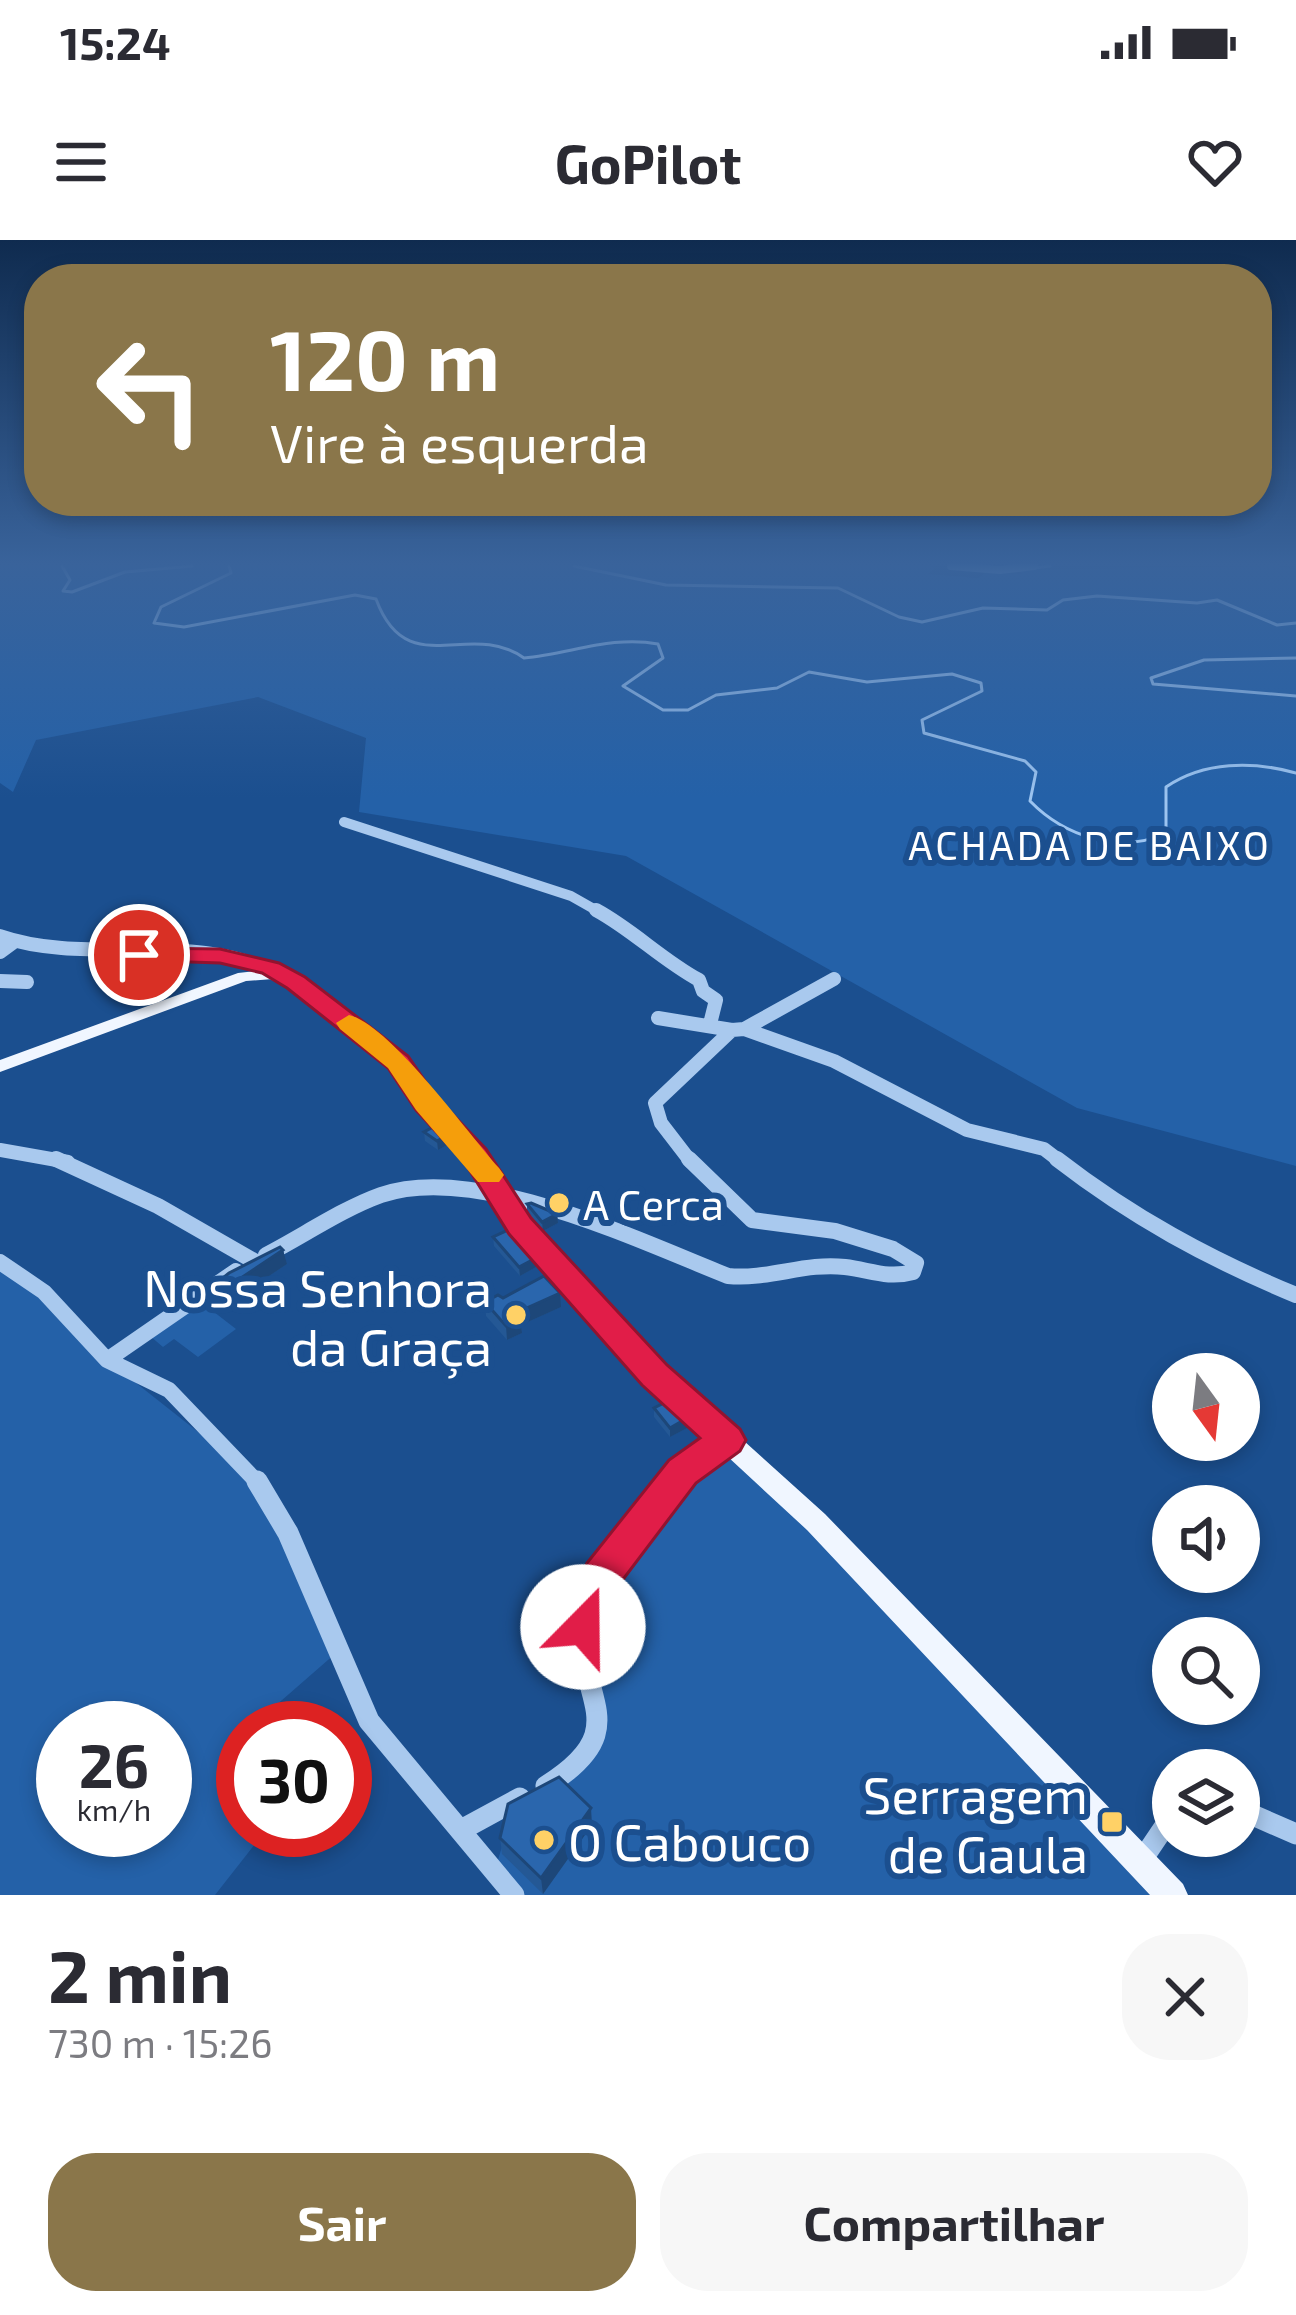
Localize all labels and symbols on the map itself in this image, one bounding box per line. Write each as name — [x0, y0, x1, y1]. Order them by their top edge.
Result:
district label: ACHADA DE BAIXO — [908, 821, 1272, 868]
pin — [88, 904, 190, 1006]
place label: A Cerca — [583, 1178, 724, 1228]
marker: A Cerca — [546, 1190, 572, 1216]
place label: Nossa Senhora da Graça — [143, 1256, 492, 1379]
marker: Nossa Senhora da Graça — [503, 1302, 529, 1328]
north arrow — [1152, 1353, 1260, 1461]
position arrow — [520, 1564, 646, 1690]
speed limit sign: 30 — [216, 1701, 372, 1857]
place label: Serragem de Gaula — [863, 1763, 1088, 1883]
marker: Serragem de Gaula — [1099, 1809, 1125, 1835]
place label: O Cabouco — [568, 1810, 811, 1871]
marker: O Cabouco — [531, 1827, 557, 1853]

